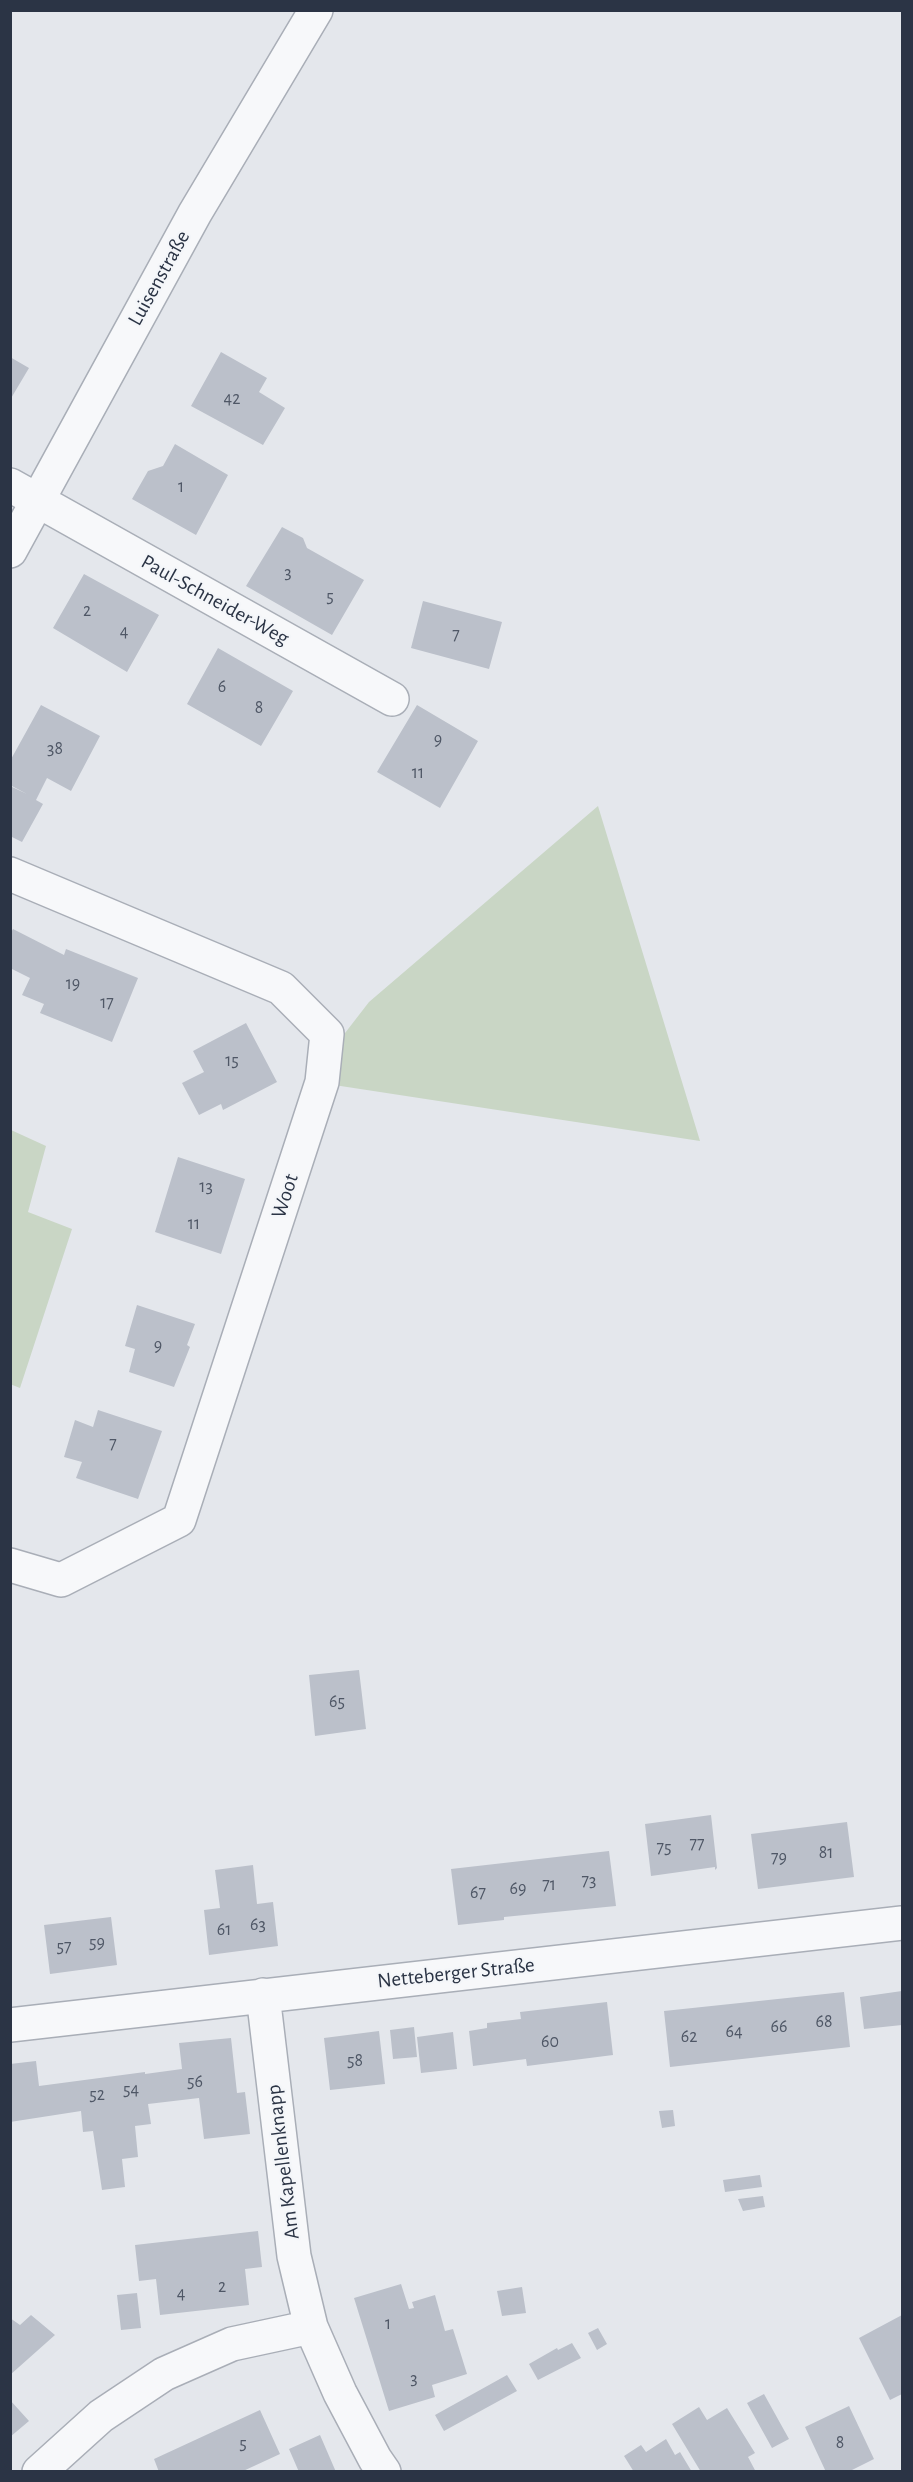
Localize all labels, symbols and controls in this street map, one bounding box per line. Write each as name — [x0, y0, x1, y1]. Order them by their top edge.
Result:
street label: Luisenstraße — [123, 226, 195, 330]
house number: 42 — [224, 388, 240, 410]
house number: 1 — [178, 476, 184, 498]
street label: Paul-Schneider-Weg — [137, 549, 293, 651]
house number: 3 — [284, 562, 292, 584]
house number: 5 — [326, 586, 334, 608]
house number: 2 — [83, 600, 91, 622]
house number: 4 — [120, 621, 128, 643]
house number: 7 — [452, 624, 460, 646]
house number: 6 — [218, 676, 226, 698]
house number: 8 — [255, 697, 263, 719]
house number: 9 — [434, 729, 442, 751]
house number: 38 — [47, 738, 63, 760]
house number: 11 — [412, 762, 424, 784]
house number: 19 — [66, 973, 80, 995]
house number: 17 — [100, 992, 114, 1014]
house number: 15 — [225, 1050, 239, 1072]
street label: Woot — [266, 1171, 304, 1221]
house number: 13 — [199, 1176, 213, 1198]
house number: 11 — [188, 1213, 200, 1235]
house number: 9 — [154, 1335, 162, 1357]
house number: 7 — [109, 1433, 117, 1455]
house number: 65 — [329, 1691, 345, 1713]
house number: 77 — [689, 1833, 705, 1855]
house number: 75 — [656, 1837, 672, 1859]
house number: 81 — [819, 1842, 833, 1864]
house number: 79 — [771, 1847, 787, 1869]
house number: 73 — [582, 1870, 596, 1892]
house number: 71 — [542, 1874, 556, 1896]
house number: 69 — [510, 1878, 526, 1900]
house number: 67 — [470, 1882, 486, 1904]
house number: 63 — [250, 1914, 266, 1936]
house number: 61 — [217, 1919, 231, 1941]
house number: 59 — [89, 1932, 105, 1954]
house number: 57 — [56, 1936, 72, 1958]
street label: Netteberger Straße — [376, 1952, 536, 1994]
house number: 68 — [816, 2011, 832, 2033]
house number: 66 — [771, 2016, 787, 2038]
house number: 64 — [725, 2021, 743, 2043]
house number: 62 — [681, 2026, 697, 2048]
house number: 60 — [541, 2031, 559, 2053]
house number: 58 — [347, 2050, 363, 2072]
house number: 56 — [187, 2071, 203, 2093]
house number: 54 — [123, 2079, 139, 2101]
street label: Am Kapellenknapp — [261, 2083, 305, 2241]
house number: 52 — [89, 2084, 105, 2106]
house number: 2 — [218, 2276, 226, 2298]
house number: 4 — [177, 2283, 185, 2305]
house number: 1 — [385, 2313, 391, 2335]
house number: 3 — [410, 2368, 418, 2390]
house number: 8 — [836, 2432, 844, 2454]
house number: 5 — [239, 2433, 247, 2455]

